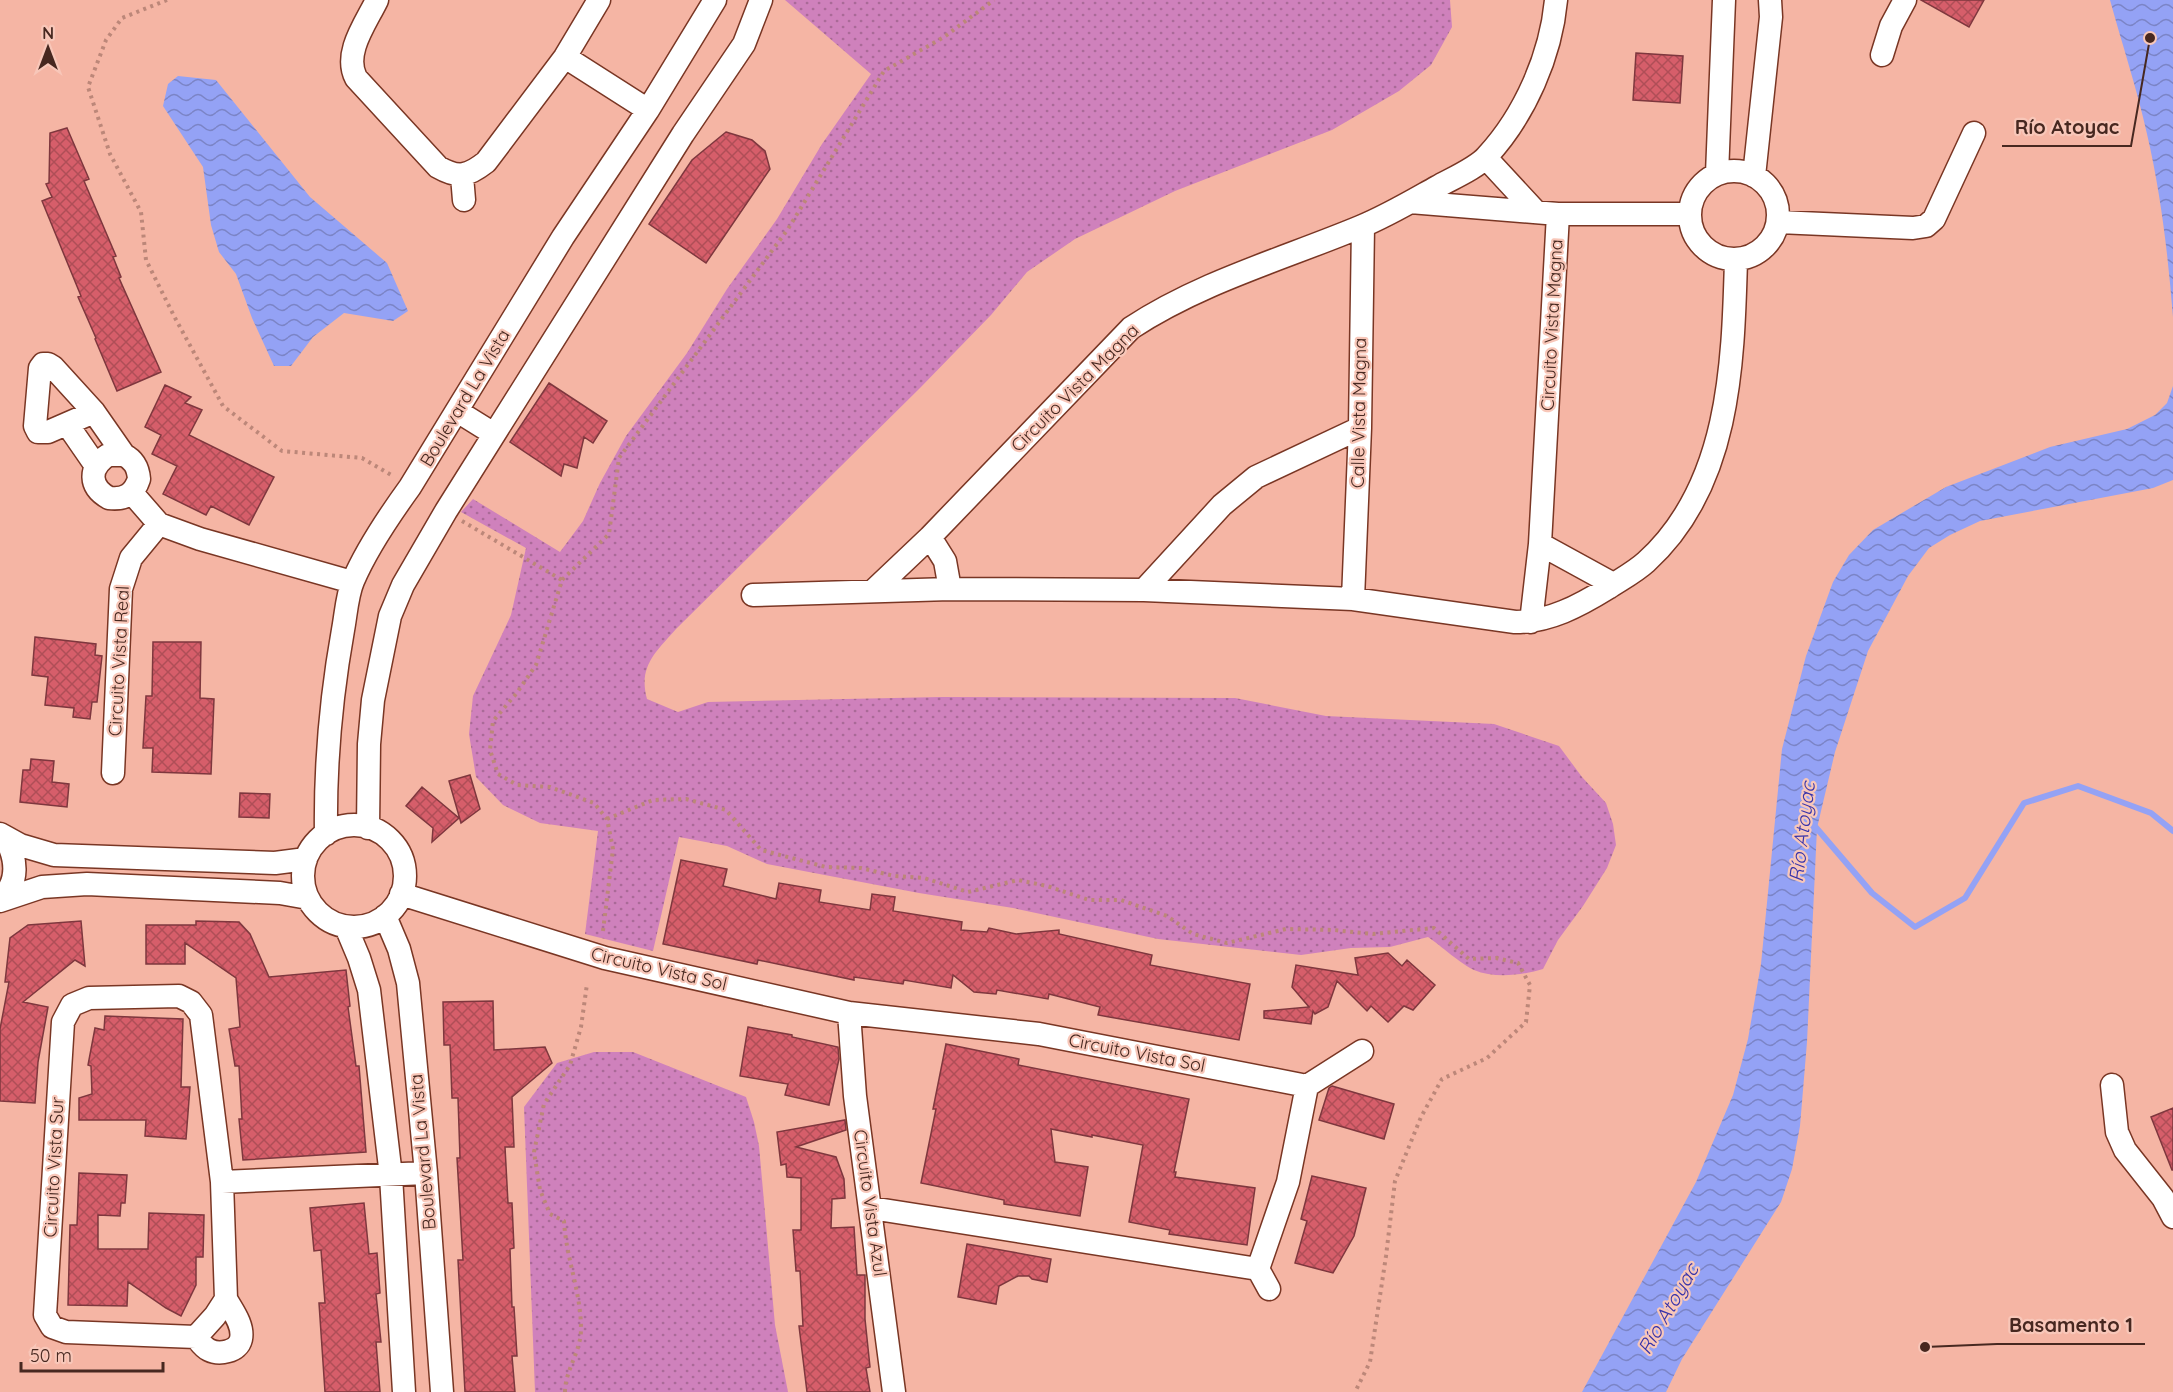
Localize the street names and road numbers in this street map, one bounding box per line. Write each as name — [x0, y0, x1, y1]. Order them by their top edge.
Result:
street label: Circuito Vista Magna — [1536, 239, 1567, 411]
street label: Circuito Vista Magna — [1006, 319, 1144, 457]
street label: Boulevard La Vista — [414, 325, 515, 471]
street label: Calle Vista Magna — [1346, 338, 1371, 488]
street label: Circuito Vista Real — [103, 585, 134, 737]
street label: Circuito Vista Sol — [589, 942, 729, 995]
street label: Circuito Vista Sol — [1067, 1028, 1207, 1077]
street label: Boulevard La Vista — [404, 1073, 441, 1231]
street label: Circuito Vista Sur — [38, 1096, 69, 1238]
street label: Circuito Vista Azul — [849, 1128, 892, 1278]

